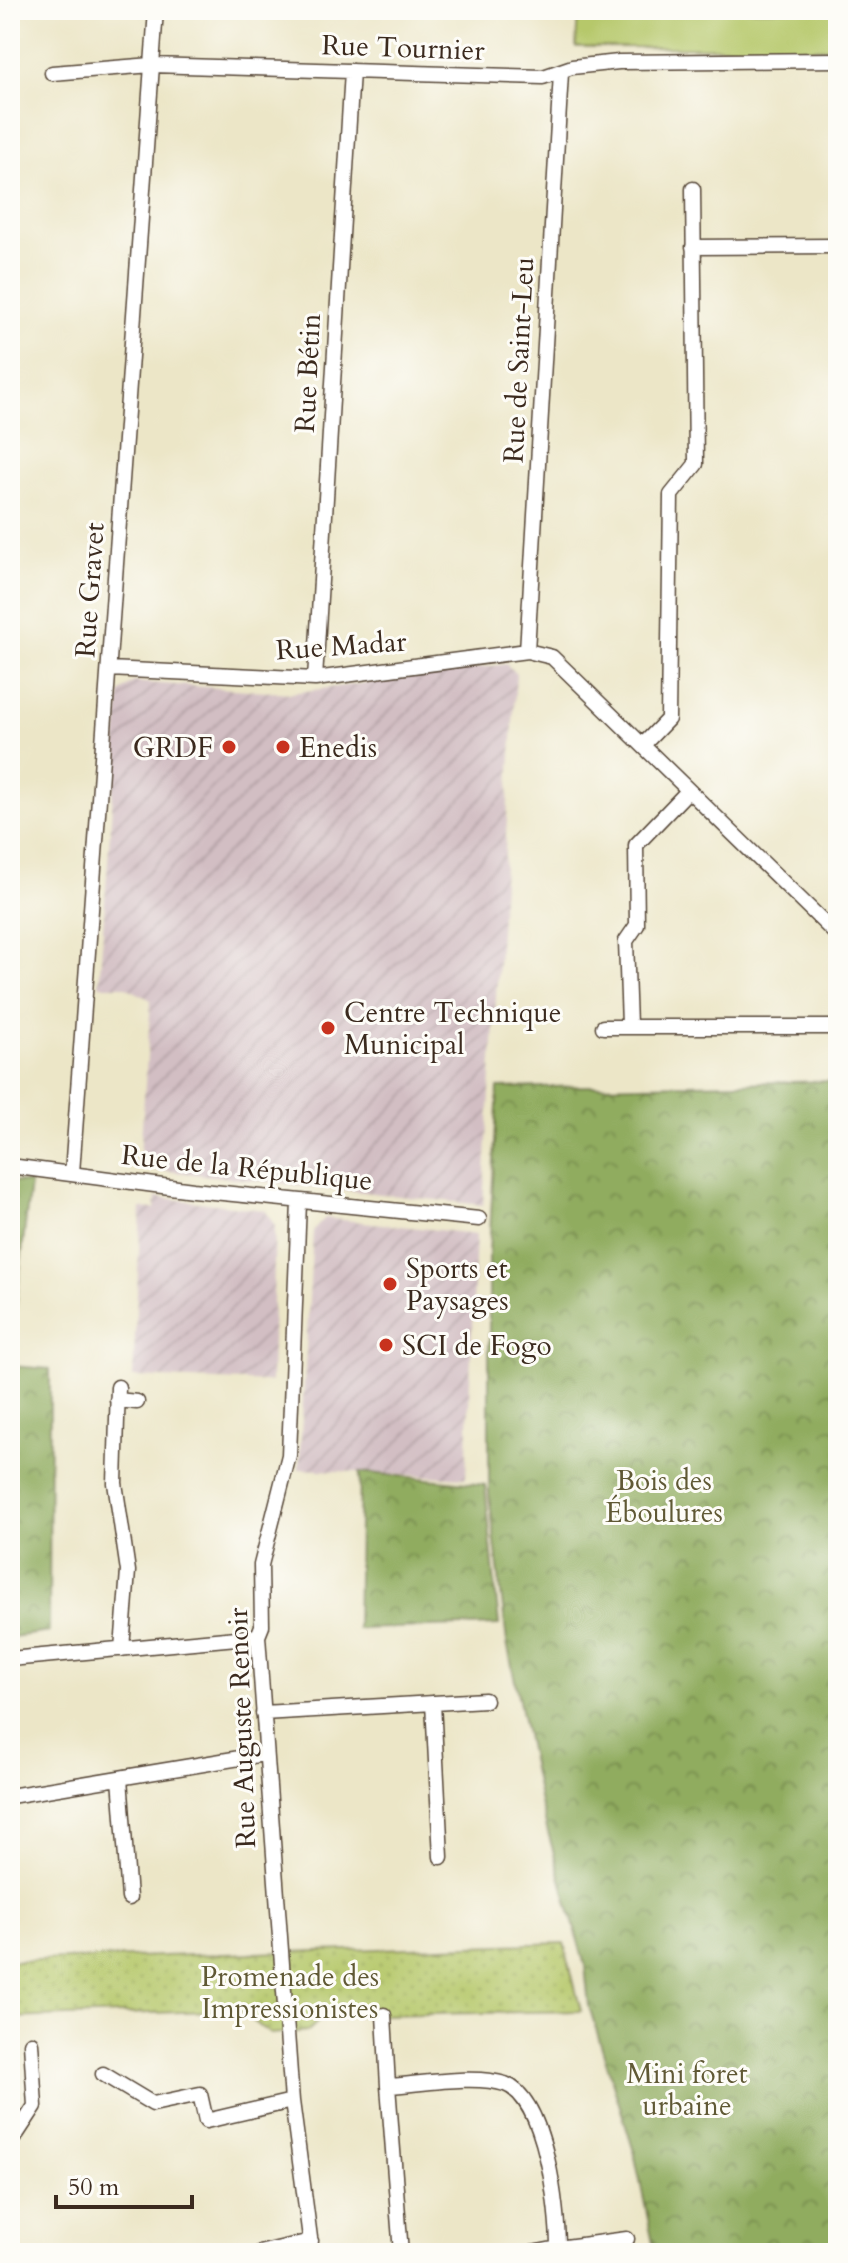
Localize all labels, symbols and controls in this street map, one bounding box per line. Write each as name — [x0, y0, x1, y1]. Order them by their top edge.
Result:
street label: Rue Tournier — [321, 26, 486, 70]
street label: Rue de Saint-Leu — [495, 256, 543, 464]
street label: Rue Bétin — [286, 312, 330, 434]
street label: Rue Gravet — [66, 521, 114, 659]
street label: Rue Madar — [275, 622, 408, 670]
place label: GRDF — [133, 729, 213, 767]
place label: Enedis — [299, 729, 377, 767]
marker: GRDF — [220, 738, 238, 756]
marker: Enedis — [274, 738, 292, 756]
place label: Centre Technique Municipal — [344, 994, 562, 1064]
marker: Centre Technique Municipal — [319, 1019, 337, 1037]
street label: Rue de la République — [119, 1136, 374, 1200]
place label: Sports et Paysages — [406, 1250, 509, 1320]
marker: Sports et Paysages — [381, 1275, 399, 1293]
place label: SCI de Fogo — [402, 1327, 552, 1365]
marker: SCI de Fogo — [377, 1336, 395, 1354]
park label: Bois des Éboulures — [605, 1462, 723, 1532]
street label: Rue Auguste Renoir — [219, 1606, 265, 1849]
park label: Promenade des Impressionistes — [201, 1958, 379, 2028]
park label: Mini foret urbaine — [627, 2055, 748, 2125]
scale bar — [56, 2159, 192, 2209]
text: 50 m — [68, 2171, 120, 2204]

